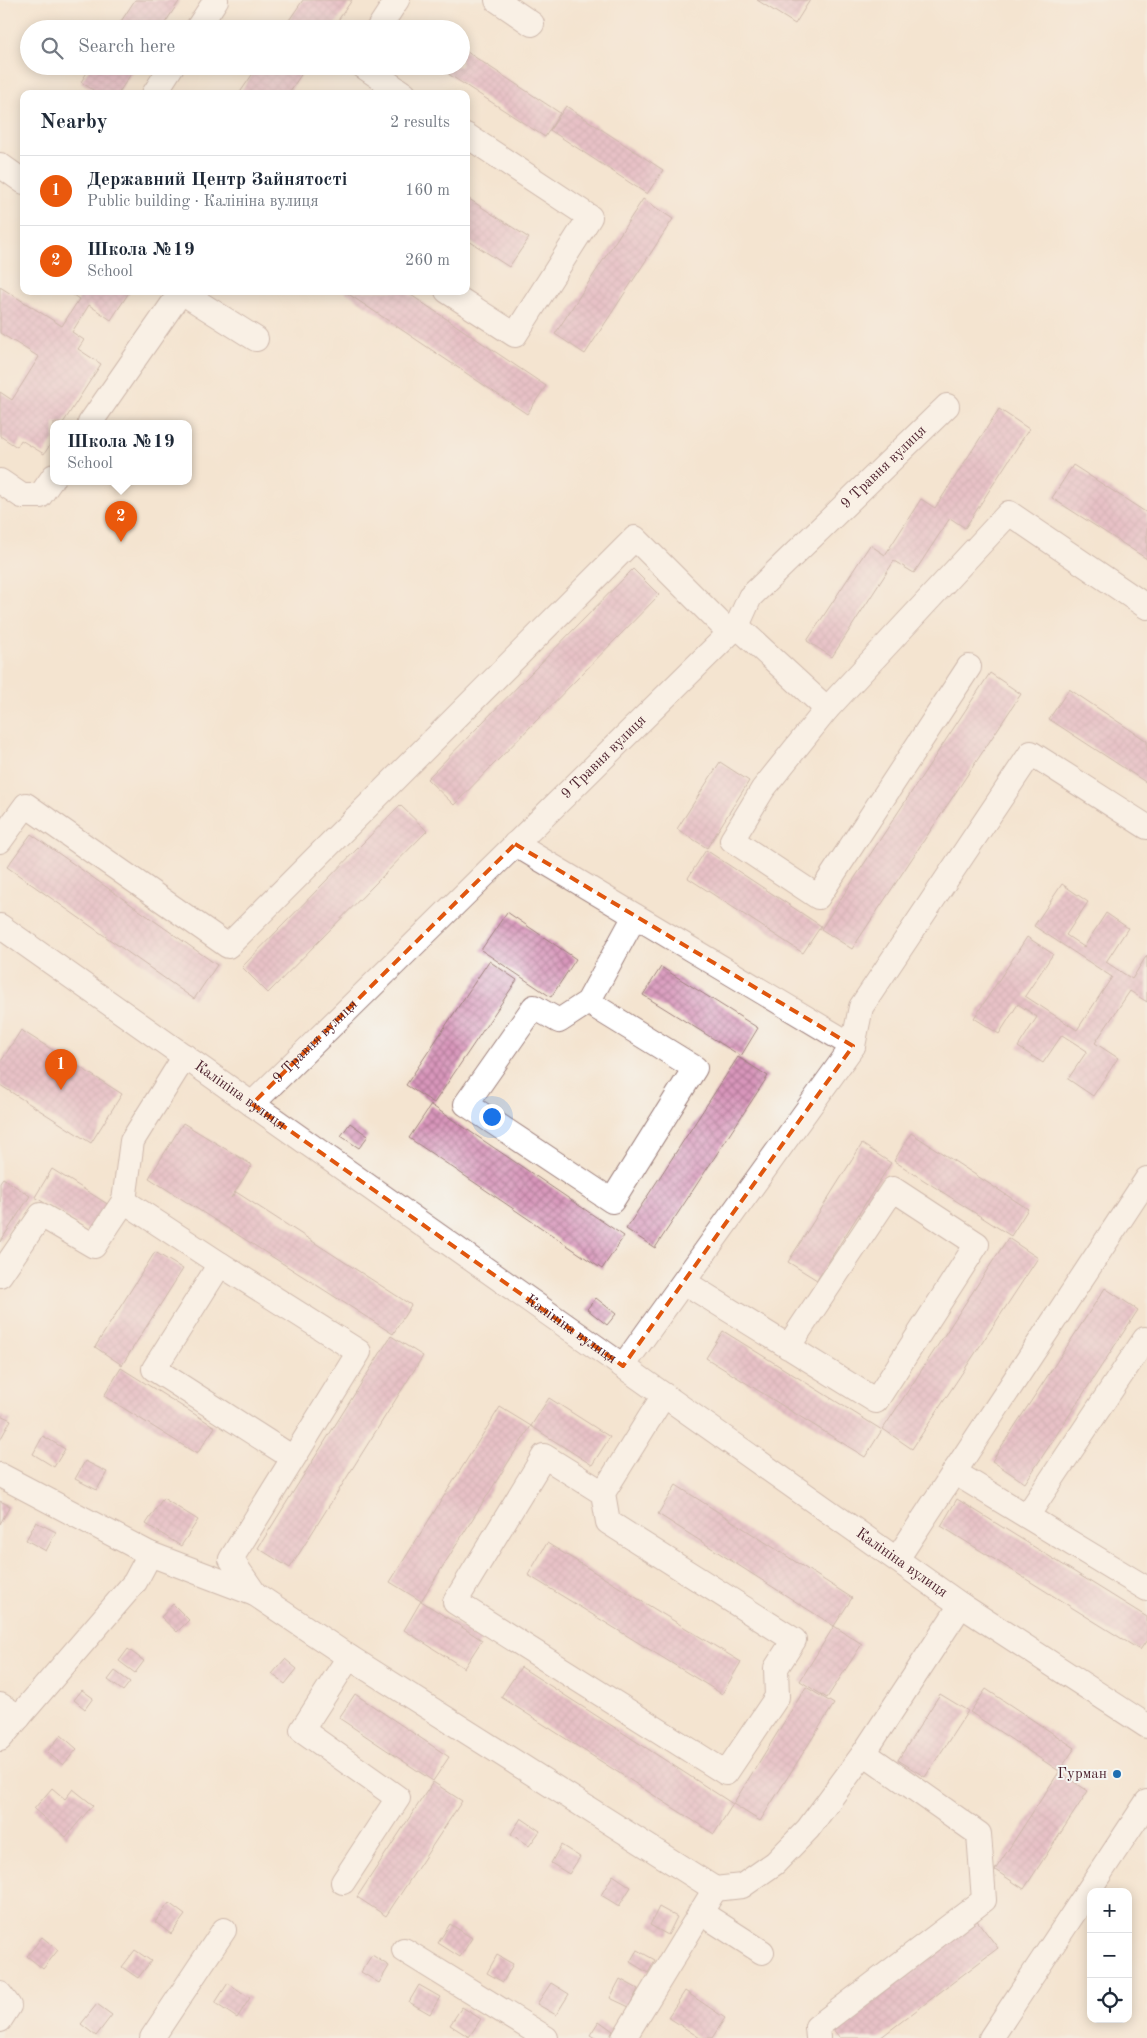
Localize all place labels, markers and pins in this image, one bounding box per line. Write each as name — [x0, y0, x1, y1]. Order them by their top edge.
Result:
pin: 2 — [105, 501, 137, 542]
pin: 1 — [45, 1049, 77, 1090]
place label: Гурман — [1057, 1767, 1107, 1782]
marker: Гурман — [1111, 1768, 1123, 1780]

